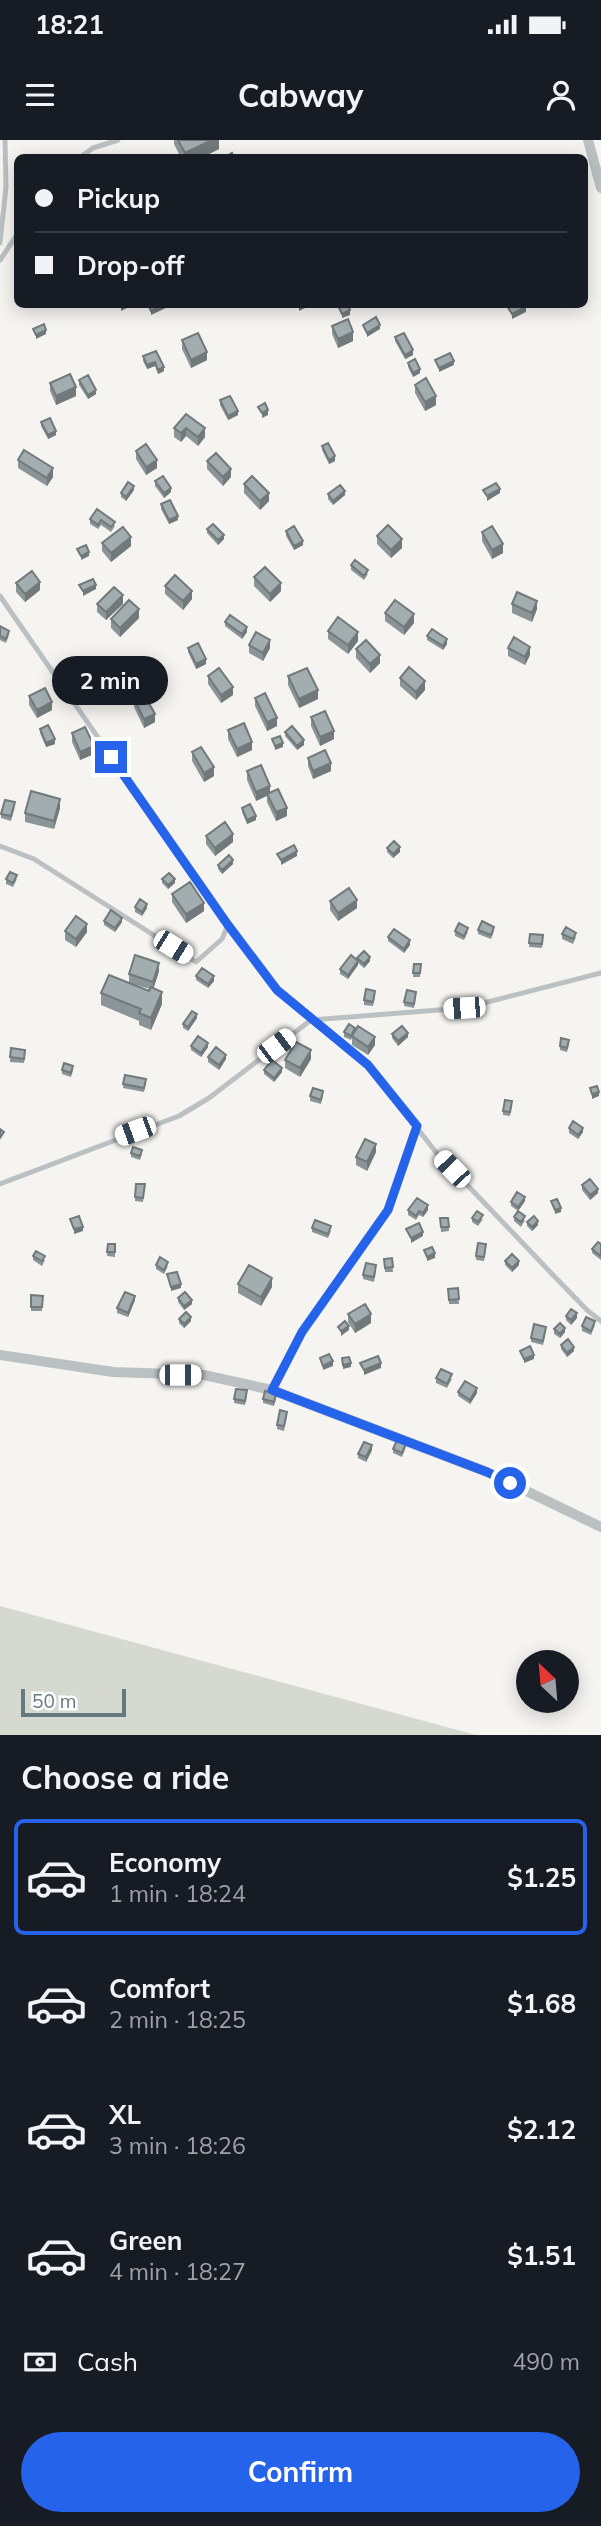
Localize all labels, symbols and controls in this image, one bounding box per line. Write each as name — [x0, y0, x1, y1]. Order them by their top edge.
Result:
text: 18:21 — [35, 8, 104, 41]
text: Cabway — [238, 75, 363, 115]
icon: menu — [21, 76, 59, 114]
icon: person — [542, 76, 580, 114]
text: Pickup — [77, 182, 160, 215]
text: Drop-off — [77, 249, 184, 282]
callout: 2 min — [53, 656, 169, 704]
text: 2 min — [80, 666, 140, 695]
route end — [95, 741, 127, 773]
car — [150, 927, 197, 967]
car — [443, 996, 486, 1020]
car — [253, 1025, 300, 1067]
car — [112, 1114, 159, 1148]
car — [430, 1147, 475, 1191]
car — [160, 1365, 202, 1386]
route start — [494, 1467, 526, 1499]
north arrow — [516, 1650, 579, 1713]
map controls — [516, 1650, 579, 1713]
scale bar — [21, 1686, 126, 1718]
text: 50 m — [32, 1689, 76, 1713]
text: Choose a ride — [21, 1757, 229, 1797]
icon: car — [25, 1846, 88, 1909]
text: Economy — [109, 1846, 221, 1879]
text: $1.25 — [507, 1861, 576, 1894]
text: 1 min · 18:24 — [109, 1879, 246, 1908]
icon: car — [25, 1972, 88, 2035]
text: Comfort — [109, 1972, 210, 2005]
text: $1.68 — [507, 1987, 576, 2020]
text: 2 min · 18:25 — [109, 2005, 246, 2034]
icon: car — [25, 2098, 88, 2161]
text: XL — [109, 2098, 141, 2131]
text: $2.12 — [507, 2113, 576, 2146]
text: 3 min · 18:26 — [109, 2131, 246, 2160]
icon: car — [25, 2224, 88, 2287]
text: Green — [109, 2224, 182, 2257]
text: $1.51 — [507, 2239, 576, 2272]
text: 4 min · 18:27 — [109, 2257, 246, 2286]
icon: cash — [21, 2343, 59, 2381]
text: Cash — [77, 2345, 138, 2378]
text: 490 m — [512, 2347, 580, 2376]
button: Confirm — [21, 2432, 580, 2512]

